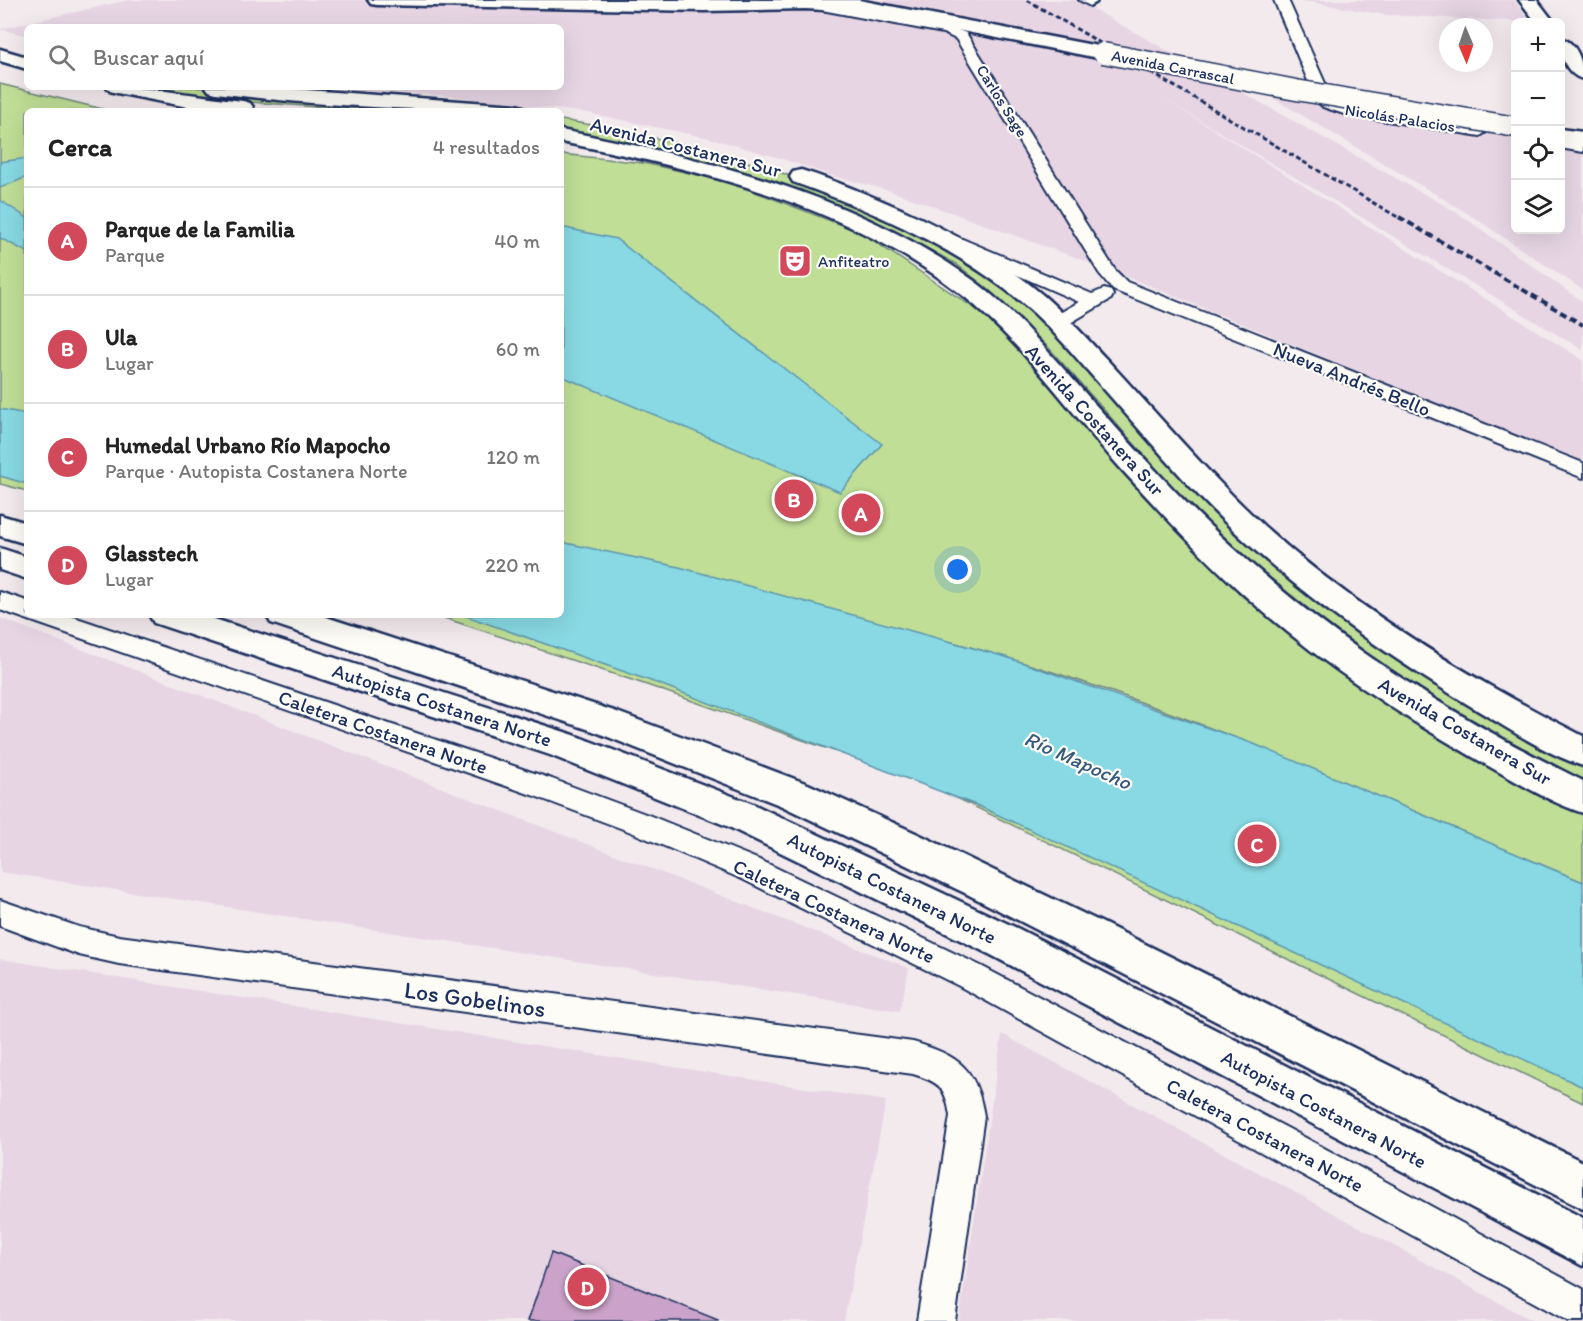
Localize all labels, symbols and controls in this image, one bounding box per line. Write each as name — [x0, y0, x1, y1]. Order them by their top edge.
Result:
north arrow — [1439, 18, 1493, 72]
map controls — [1511, 18, 1565, 234]
button: + — [1511, 18, 1565, 72]
search box — [24, 24, 564, 90]
icon: search — [45, 41, 78, 74]
text: Buscar aquí — [93, 44, 204, 71]
street label: Avenida Carrascal — [1110, 46, 1236, 88]
street label: Carlos Sage — [972, 61, 1032, 141]
button: − — [1511, 72, 1565, 126]
street label: Nicolás Palacios — [1344, 100, 1456, 136]
street label: Avenida Costanera Sur — [588, 112, 784, 182]
button: locate — [1511, 126, 1565, 180]
text: Cerca — [48, 131, 112, 163]
text: 4 resultados — [433, 135, 540, 159]
button: layers — [1511, 180, 1565, 234]
text: Parque de la Familia — [105, 216, 295, 243]
text: A — [61, 229, 74, 253]
text: 40 m — [494, 229, 540, 253]
text: Parque — [105, 243, 165, 267]
theatre icon: Anfiteatro — [777, 243, 813, 279]
place label: Anfiteatro — [818, 252, 889, 271]
text: Ula — [105, 324, 137, 351]
text: B — [61, 337, 74, 361]
text: 60 m — [496, 337, 540, 361]
street label: Nueva Andrés Bello — [1270, 337, 1434, 421]
street label: Avenida Costanera Sur — [1021, 339, 1170, 501]
text: Lugar — [105, 351, 154, 375]
text: Humedal Urbano Río Mapocho — [105, 432, 391, 459]
text: C — [61, 445, 74, 469]
text: 120 m — [487, 445, 540, 469]
text: Parque · Autopista Costanera Norte — [105, 459, 408, 483]
pin: B — [774, 476, 814, 522]
pin: A — [842, 490, 880, 536]
text: Glasstech — [105, 540, 198, 567]
text: D — [61, 553, 74, 577]
text: 220 m — [485, 553, 540, 577]
your location — [943, 555, 972, 584]
text: Lugar — [105, 567, 154, 591]
street label: Autopista Costanera Norte — [329, 658, 555, 752]
street label: Avenida Costanera Sur — [1374, 672, 1556, 791]
street label: Caletera Costanera Norte — [275, 685, 491, 779]
water label: Río Mapocho — [1021, 725, 1136, 795]
pin: C — [1238, 822, 1276, 866]
street label: Autopista Costanera Norte — [784, 827, 1000, 949]
street label: Caletera Costanera Norte — [729, 854, 939, 968]
street label: Los Gobelinos — [402, 975, 548, 1023]
street label: Autopista Costanera Norte — [1217, 1045, 1431, 1173]
street label: Caletera Costanera Norte — [1162, 1073, 1368, 1197]
pin: D — [568, 1264, 606, 1310]

